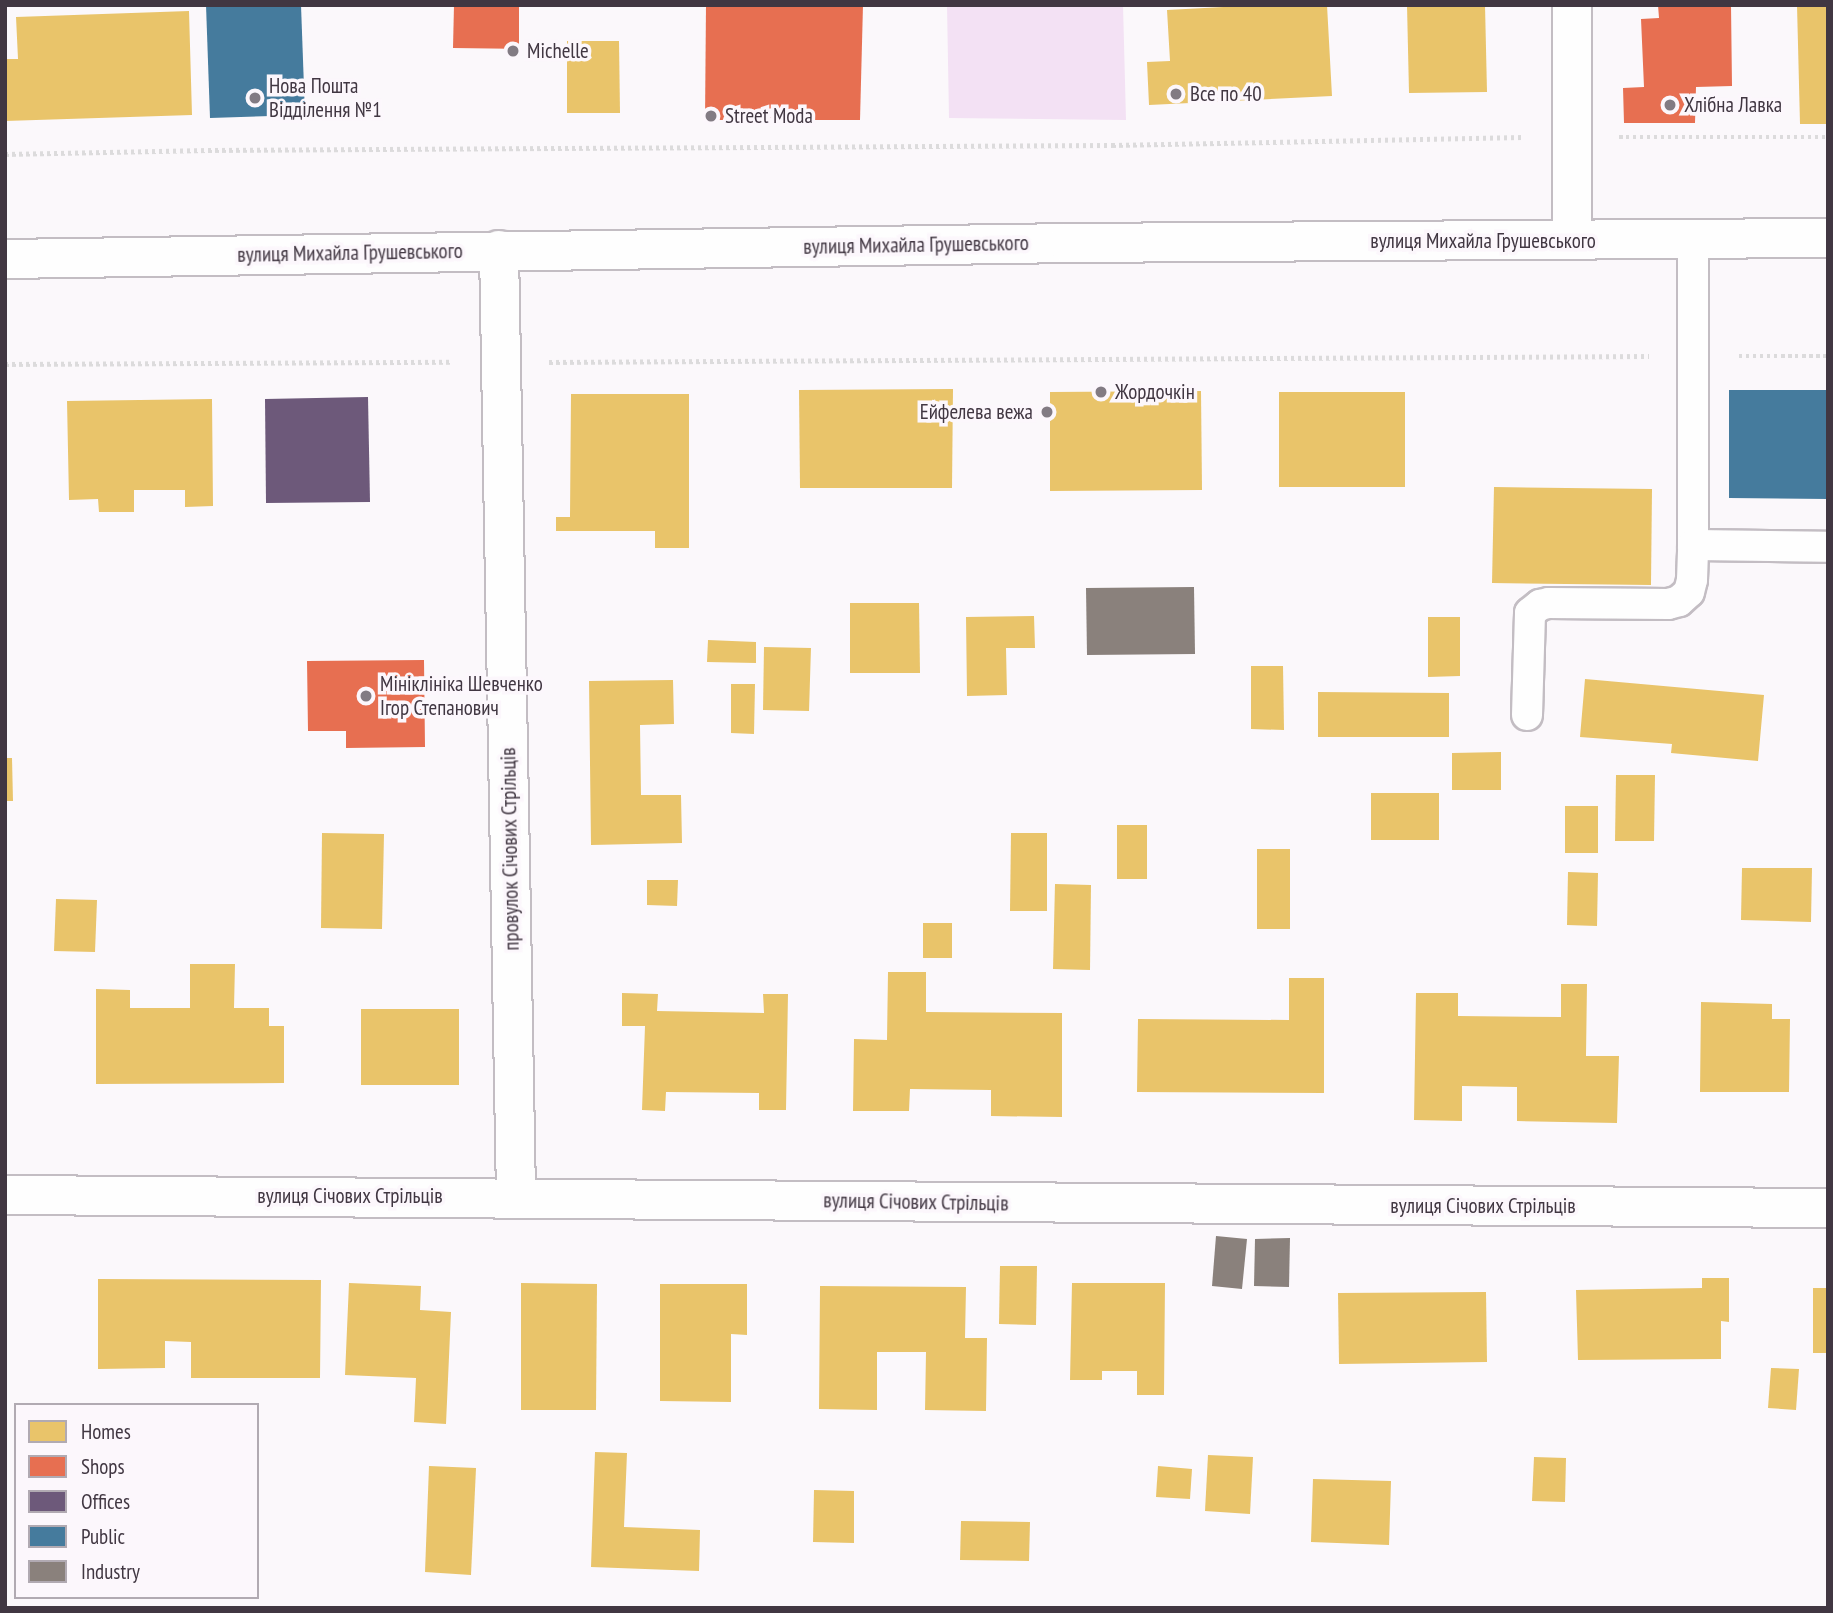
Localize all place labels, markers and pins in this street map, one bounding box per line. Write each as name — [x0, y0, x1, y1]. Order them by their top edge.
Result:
place label: Michelle — [527, 38, 589, 64]
marker: Michelle — [505, 43, 521, 59]
place label: Нова Пошта Відділення №1 — [269, 73, 382, 123]
place label: Все по 40 — [1190, 81, 1262, 107]
marker: Все по 40 — [1168, 86, 1184, 102]
marker: Нова Пошта Відділення №1 — [247, 90, 263, 106]
place label: Хлібна Лавка — [1684, 92, 1782, 118]
marker: Хлібна Лавка — [1662, 97, 1678, 113]
place label: Street Moda — [725, 103, 813, 129]
marker: Street Moda — [703, 108, 719, 124]
place label: Жордочкін — [1115, 379, 1195, 405]
marker: Жордочкін — [1093, 384, 1109, 400]
place label: Ейфелева вежа — [920, 399, 1033, 425]
marker: Ейфелева вежа — [1039, 404, 1055, 420]
place label: Мініклініка Шевченко Ігор Степанович — [380, 671, 543, 721]
marker: Мініклініка Шевченко Ігор Степанович — [358, 688, 374, 704]

